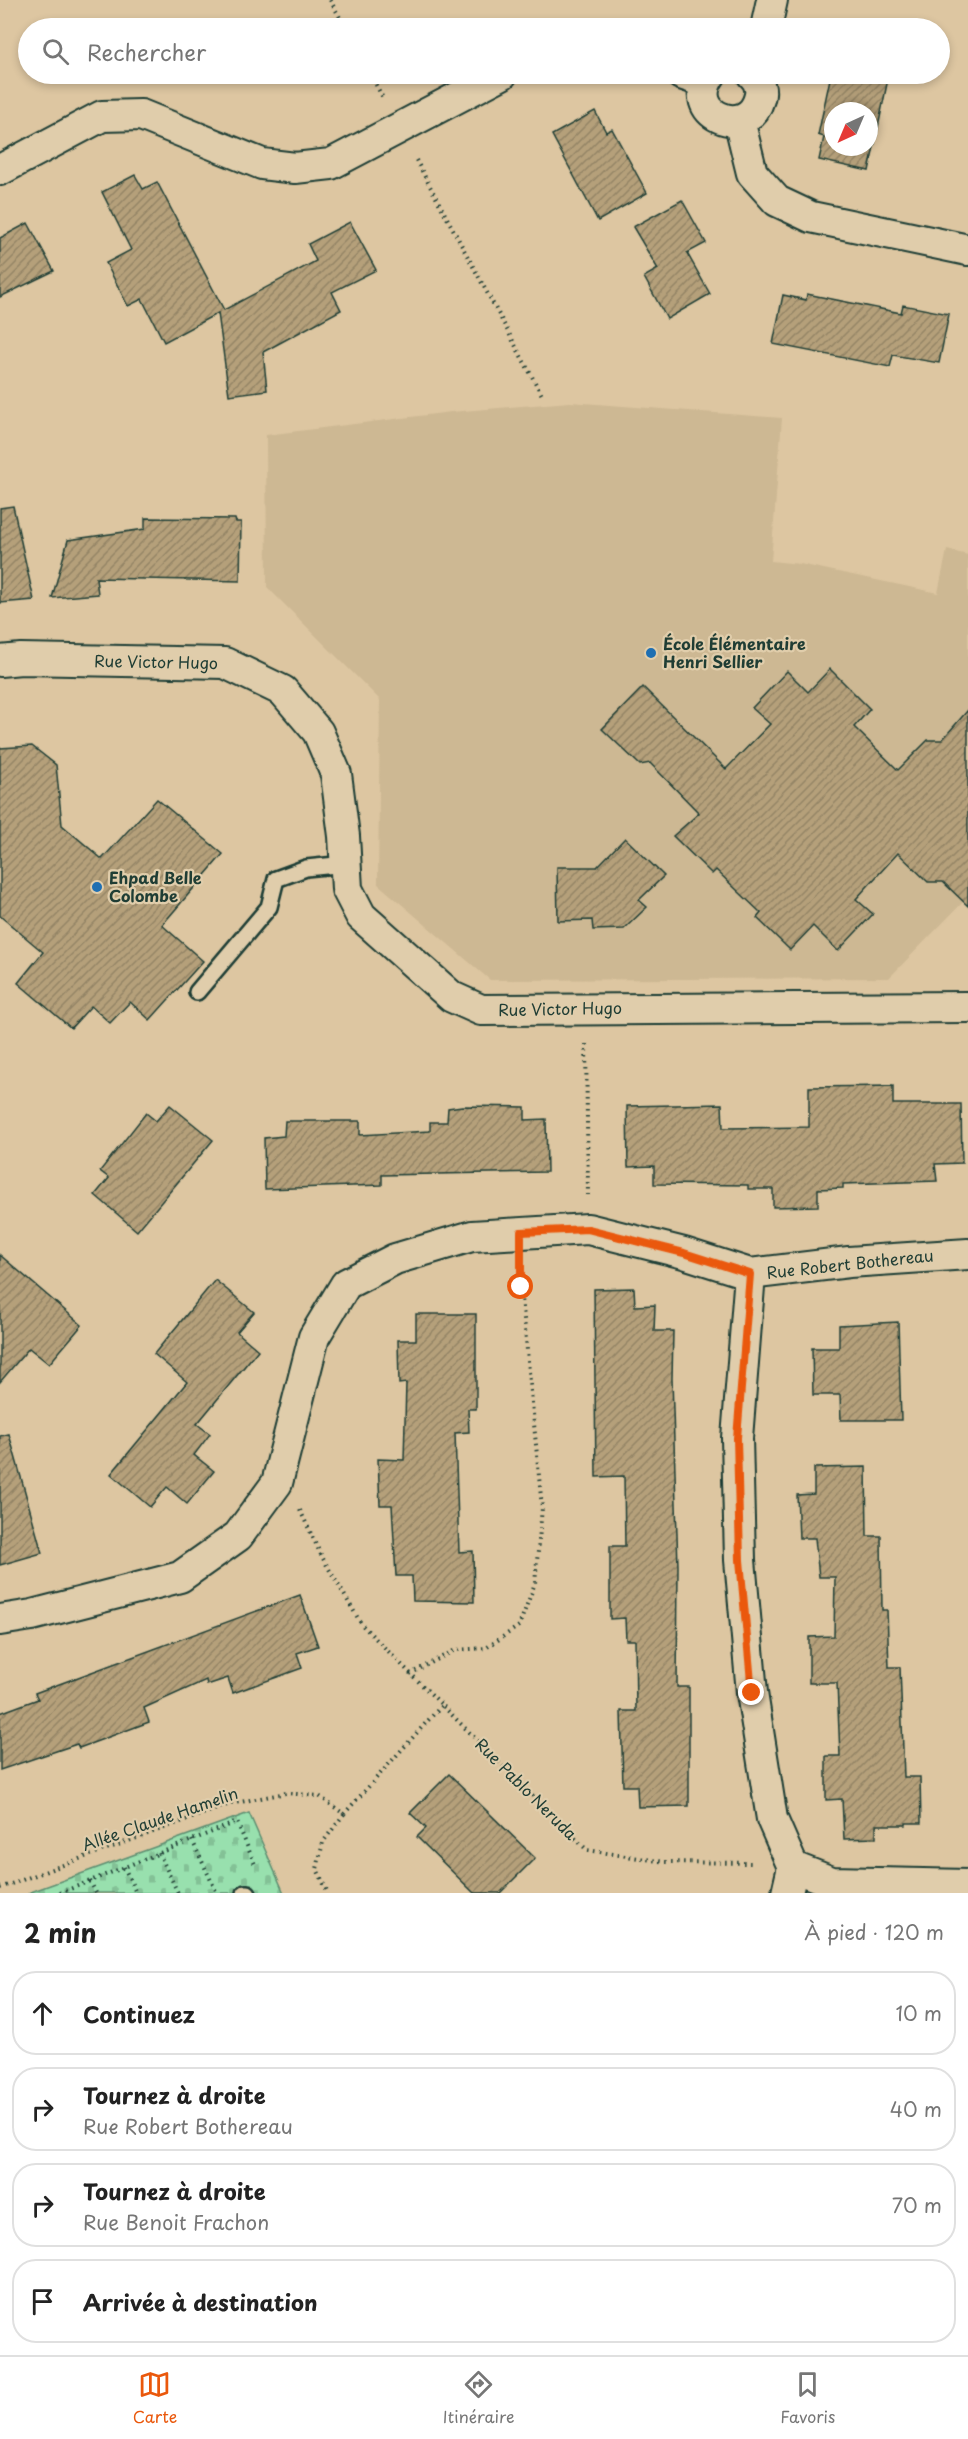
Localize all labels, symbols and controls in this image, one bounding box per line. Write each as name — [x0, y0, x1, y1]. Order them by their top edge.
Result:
search box — [18, 18, 950, 84]
icon: search — [39, 35, 72, 68]
text: Rechercher — [87, 35, 206, 68]
north arrow — [824, 102, 878, 156]
place label: École Élémentaire Henri Sellier — [663, 631, 806, 673]
marker: École Élémentaire Henri Sellier — [644, 646, 658, 660]
street label: Rue Victor Hugo — [94, 648, 218, 674]
place label: Ehpad Belle Colombe — [109, 865, 202, 907]
marker: Ehpad Belle Colombe — [90, 880, 104, 894]
street label: Rue Victor Hugo — [498, 995, 622, 1021]
street label: Rue Robert Bothereau — [765, 1242, 935, 1284]
route start — [507, 1273, 533, 1299]
route end — [738, 1679, 764, 1705]
street label: Rue Pablo Neruda — [470, 1732, 583, 1845]
street label: Allée Claude Hamelin — [79, 1780, 241, 1856]
text: 2 min — [24, 1913, 97, 1952]
text: À pied · 120 m — [804, 1917, 944, 1947]
icon: ahead — [26, 1997, 59, 2030]
text: Continuez — [83, 1997, 195, 2030]
text: 10 m — [895, 1998, 942, 2028]
text: Tournez à droite — [83, 2078, 266, 2111]
icon: right — [26, 2093, 59, 2126]
text: 40 m — [890, 2094, 942, 2124]
text: Rue Robert Bothereau — [83, 2111, 293, 2141]
text: Tournez à droite — [83, 2174, 266, 2207]
icon: right — [26, 2189, 59, 2222]
text: 70 m — [892, 2190, 942, 2220]
text: Rue Benoit Frachon — [83, 2207, 269, 2237]
icon: arrive — [26, 2285, 59, 2318]
text: Arrivée à destination — [83, 2285, 317, 2318]
tab: Carte — [133, 2368, 177, 2428]
tab: Itinéraire — [443, 2368, 515, 2428]
tab: Favoris — [780, 2368, 835, 2428]

